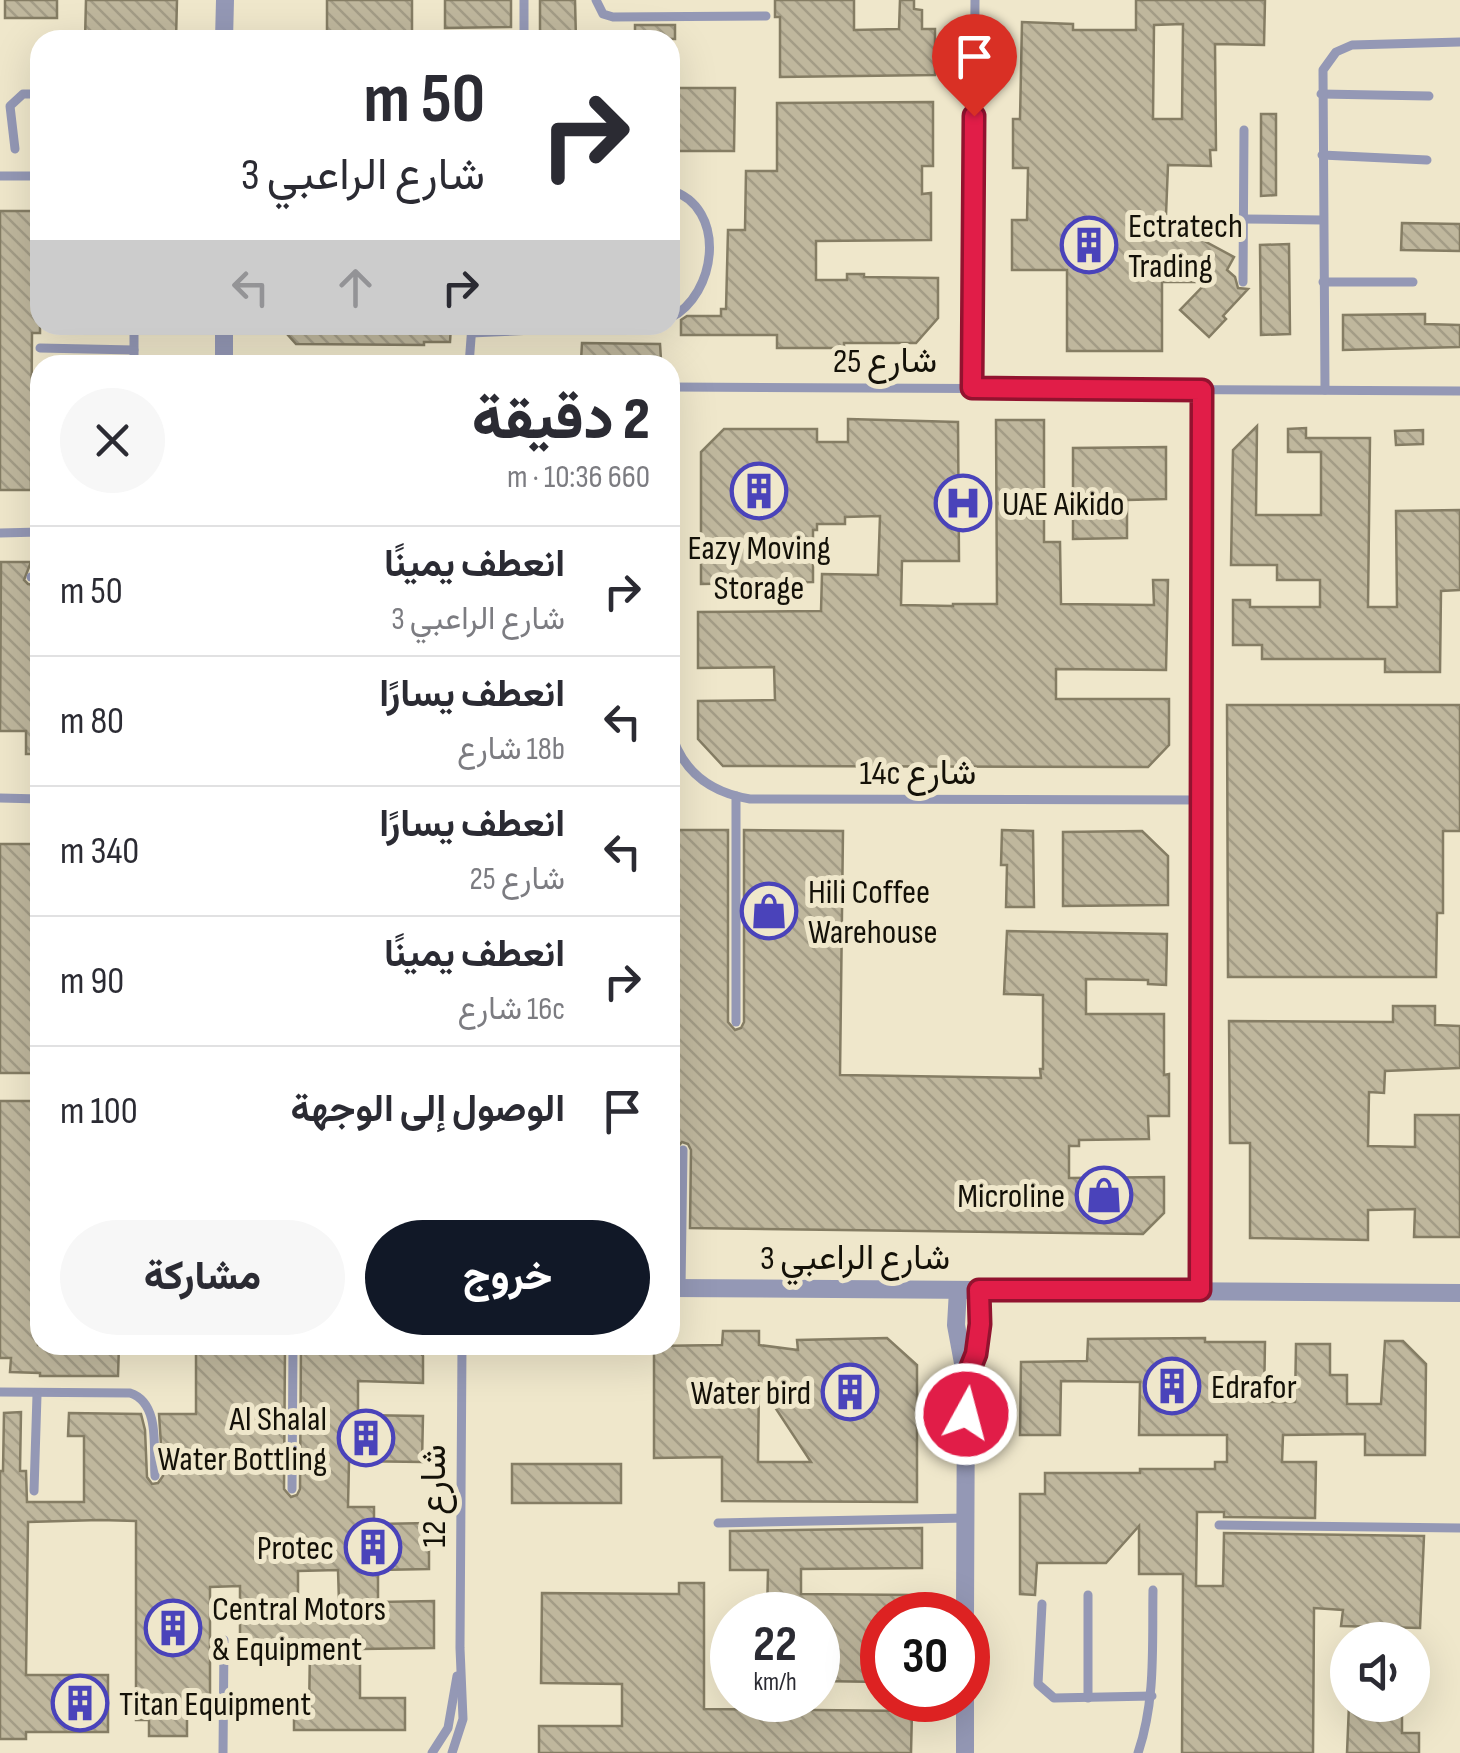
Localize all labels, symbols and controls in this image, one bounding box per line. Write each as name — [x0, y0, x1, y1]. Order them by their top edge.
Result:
pin — [932, 14, 1017, 117]
icon: arrive — [947, 29, 1002, 84]
text: 50 m — [364, 58, 485, 142]
icon: right — [520, 70, 650, 200]
text: شارع الراعبي 3 — [241, 148, 485, 203]
place label: Ectratech Trading — [1128, 205, 1243, 288]
building icon: Ectratech Trading — [1059, 215, 1119, 275]
icon: left — [223, 260, 278, 315]
icon: ahead — [328, 260, 383, 315]
icon: right — [433, 260, 488, 315]
street label: شارع 25 — [833, 340, 937, 384]
text: 2 دقيقة — [472, 384, 650, 456]
button: close — [60, 388, 165, 493]
text: 660 m · 10:36 — [507, 458, 650, 497]
building icon: Eazy Moving Storage — [729, 461, 789, 521]
hospital icon: UAE Aikido — [933, 473, 993, 533]
place label: UAE Aikido — [1002, 483, 1125, 526]
place label: Eazy Moving Storage — [687, 527, 831, 610]
text: انعطف يمينًا — [384, 542, 565, 587]
icon: right — [595, 564, 650, 619]
text: 50 m — [60, 569, 123, 614]
text: شارع الراعبي 3 — [391, 600, 565, 639]
text: انعطف يسارًا — [379, 672, 565, 717]
icon: left — [595, 694, 650, 749]
text: 80 m — [60, 699, 124, 744]
text: 18b شارع — [457, 730, 565, 769]
street label: 14c شارع — [860, 752, 976, 796]
text: انعطف يسارًا — [379, 802, 565, 847]
icon: left — [595, 824, 650, 879]
text: 340 m — [60, 829, 139, 874]
text: شارع 25 — [470, 860, 565, 899]
place label: Hili Coffee Warehouse — [808, 871, 938, 954]
shop icon: Hili Coffee Warehouse — [739, 881, 799, 941]
text: انعطف يمينًا — [384, 932, 565, 977]
icon: right — [595, 954, 650, 1009]
text: 90 m — [60, 959, 124, 1004]
text: 16c شارع — [458, 990, 565, 1029]
icon: arrive — [595, 1084, 650, 1139]
text: الوصول إلى الوجهة — [290, 1087, 565, 1132]
text: 100 m — [60, 1089, 138, 1134]
shop icon: Microline — [1074, 1165, 1134, 1225]
place label: Microline — [957, 1175, 1065, 1218]
button: مشاركة — [60, 1220, 345, 1335]
button: خروج — [365, 1220, 650, 1335]
street label: شارع الراعبي 3 — [760, 1237, 950, 1286]
building icon: Edrafor — [1142, 1356, 1202, 1416]
building icon: Water bird — [820, 1362, 880, 1422]
position arrow — [914, 1362, 1018, 1466]
place label: Edrafor — [1211, 1366, 1297, 1409]
place label: Water bird — [690, 1372, 811, 1415]
place label: Al Shalal Water Bottling — [157, 1398, 327, 1481]
building icon: Al Shalal Water Bottling — [336, 1408, 396, 1468]
street label: شارع 12 — [413, 1444, 457, 1548]
building icon: Protec — [343, 1517, 403, 1577]
place label: Protec — [257, 1527, 334, 1570]
place label: Central Motors & Equipment — [212, 1588, 386, 1671]
speed limit sign: 30 — [860, 1592, 990, 1722]
building icon: Central Motors & Equipment — [143, 1598, 203, 1658]
text: 22 — [753, 1615, 797, 1675]
map controls — [1330, 1622, 1430, 1722]
button: sound — [1330, 1622, 1430, 1722]
text: km/h — [753, 1667, 797, 1698]
building icon: Titan Equipment — [50, 1673, 110, 1733]
place label: Titan Equipment — [119, 1683, 311, 1726]

